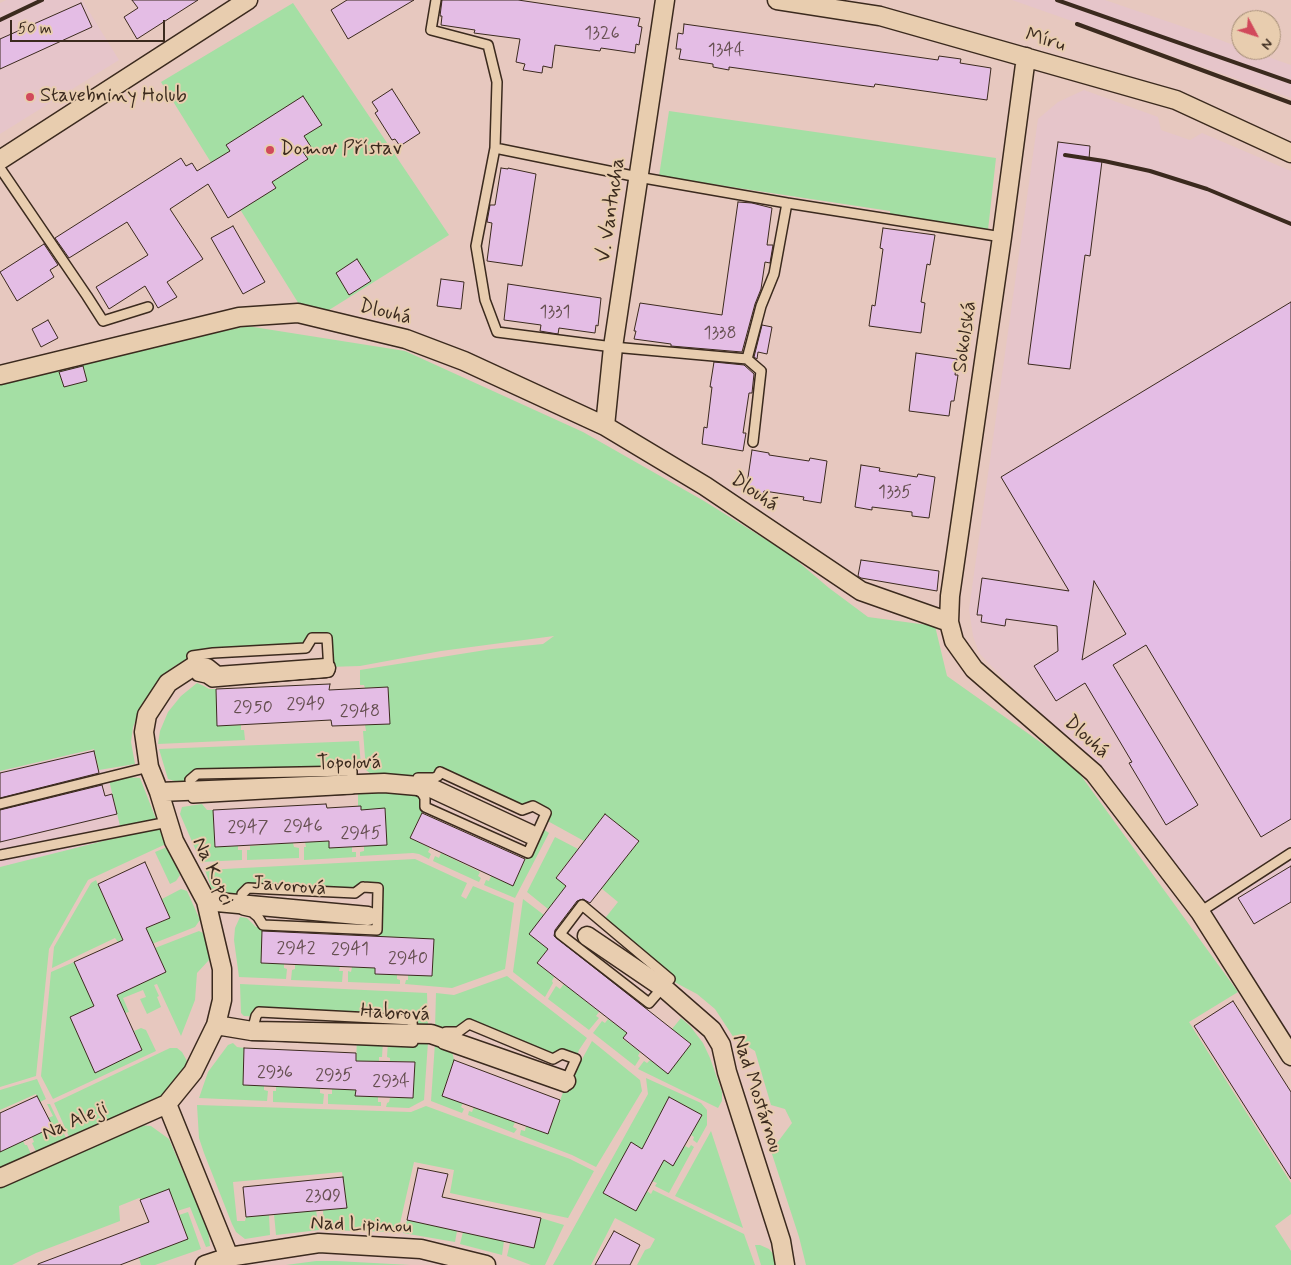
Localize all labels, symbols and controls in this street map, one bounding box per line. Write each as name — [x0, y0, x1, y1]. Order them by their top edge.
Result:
scale bar — [12, 10, 168, 42]
north arrow — [1231, 10, 1281, 60]
text: 50 m — [18, 19, 52, 39]
house number: 1326 — [584, 23, 620, 45]
street label: Míru — [1022, 24, 1068, 58]
text: N — [1257, 35, 1277, 53]
house number: 1344 — [708, 40, 744, 62]
place label: Stavebniny Holub — [40, 85, 187, 109]
marker: Stavebniny Holub — [24, 91, 36, 103]
place label: Domov Přístav — [280, 138, 402, 162]
marker: Domov Přístav — [264, 144, 276, 156]
street label: V. Vantucha — [593, 156, 631, 264]
street label: Dlouhá — [356, 295, 414, 331]
street label: Sokolská — [949, 300, 983, 374]
house number: 1331 — [539, 302, 571, 324]
house number: 1338 — [703, 323, 737, 345]
street label: Dlouhá — [725, 468, 783, 518]
house number: 1335 — [878, 482, 912, 504]
house number: 2949 — [287, 694, 325, 716]
house number: 2950 — [233, 697, 273, 719]
house number: 2948 — [340, 701, 380, 723]
street label: Dlouhá — [1058, 711, 1114, 765]
street label: Topolová — [317, 751, 381, 777]
house number: 2946 — [283, 816, 323, 838]
house number: 2947 — [227, 817, 269, 839]
house number: 2945 — [341, 823, 381, 845]
street label: Na Kopci — [186, 834, 238, 910]
street label: Javorová — [251, 872, 327, 902]
house number: 2942 — [277, 938, 315, 960]
house number: 2941 — [331, 939, 369, 961]
house number: 2940 — [388, 948, 428, 970]
street label: Habrová — [359, 1000, 431, 1028]
street label: Nad Mostárnou — [726, 1032, 786, 1156]
house number: 2936 — [257, 1062, 293, 1084]
house number: 2935 — [315, 1065, 353, 1087]
house number: 2934 — [372, 1071, 410, 1093]
street label: Na Aleji — [39, 1097, 111, 1147]
house number: 2309 — [305, 1186, 341, 1208]
street label: Nad Lipinou — [310, 1212, 412, 1240]

